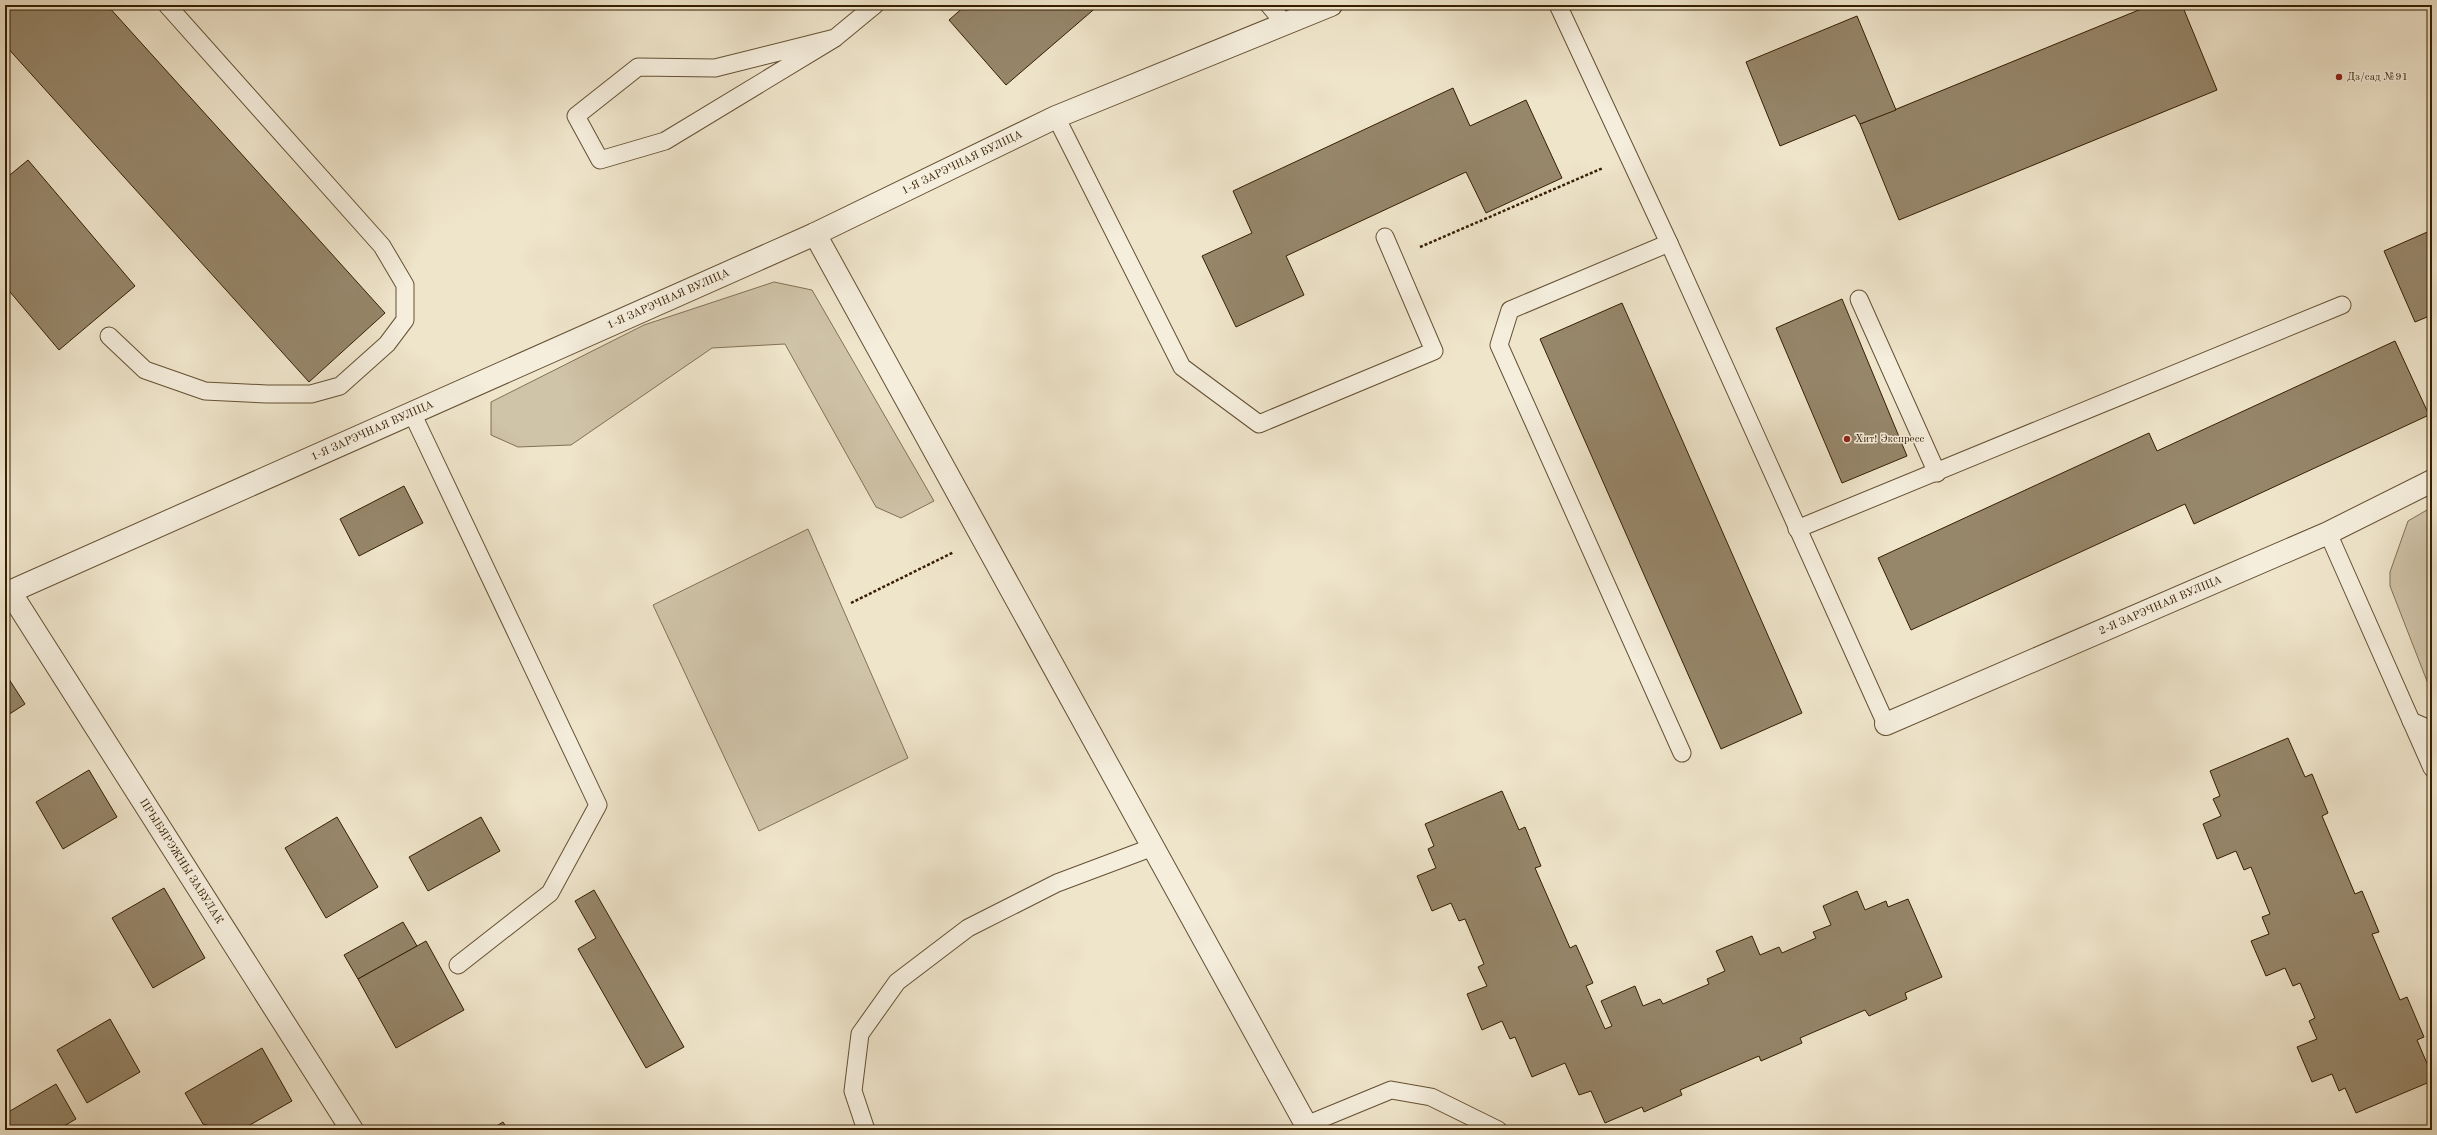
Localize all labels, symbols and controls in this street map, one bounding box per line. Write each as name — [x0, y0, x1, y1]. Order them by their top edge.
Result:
marker: Дз/сад №91 — [2334, 72, 2344, 82]
place label: Дз/сад №91 — [2347, 72, 2408, 83]
street label: 1-Я ЗАРЭЧНАЯ ВУЛІЦА — [900, 128, 1025, 196]
street label: 1-Я ЗАРЭЧНАЯ ВУЛІЦА — [606, 267, 732, 331]
street label: 1-Я ЗАРЭЧНАЯ ВУЛІЦА — [310, 399, 436, 463]
marker: Хит! Экспресс — [1842, 434, 1852, 444]
place label: Хит! Экспресс — [1855, 434, 1924, 445]
street label: 2-Я ЗАРЭЧНАЯ ВУЛІЦА — [2097, 574, 2224, 637]
street label: ПРЫБЯРЭЖНЫ ЗАВУЛАК — [137, 797, 225, 926]

